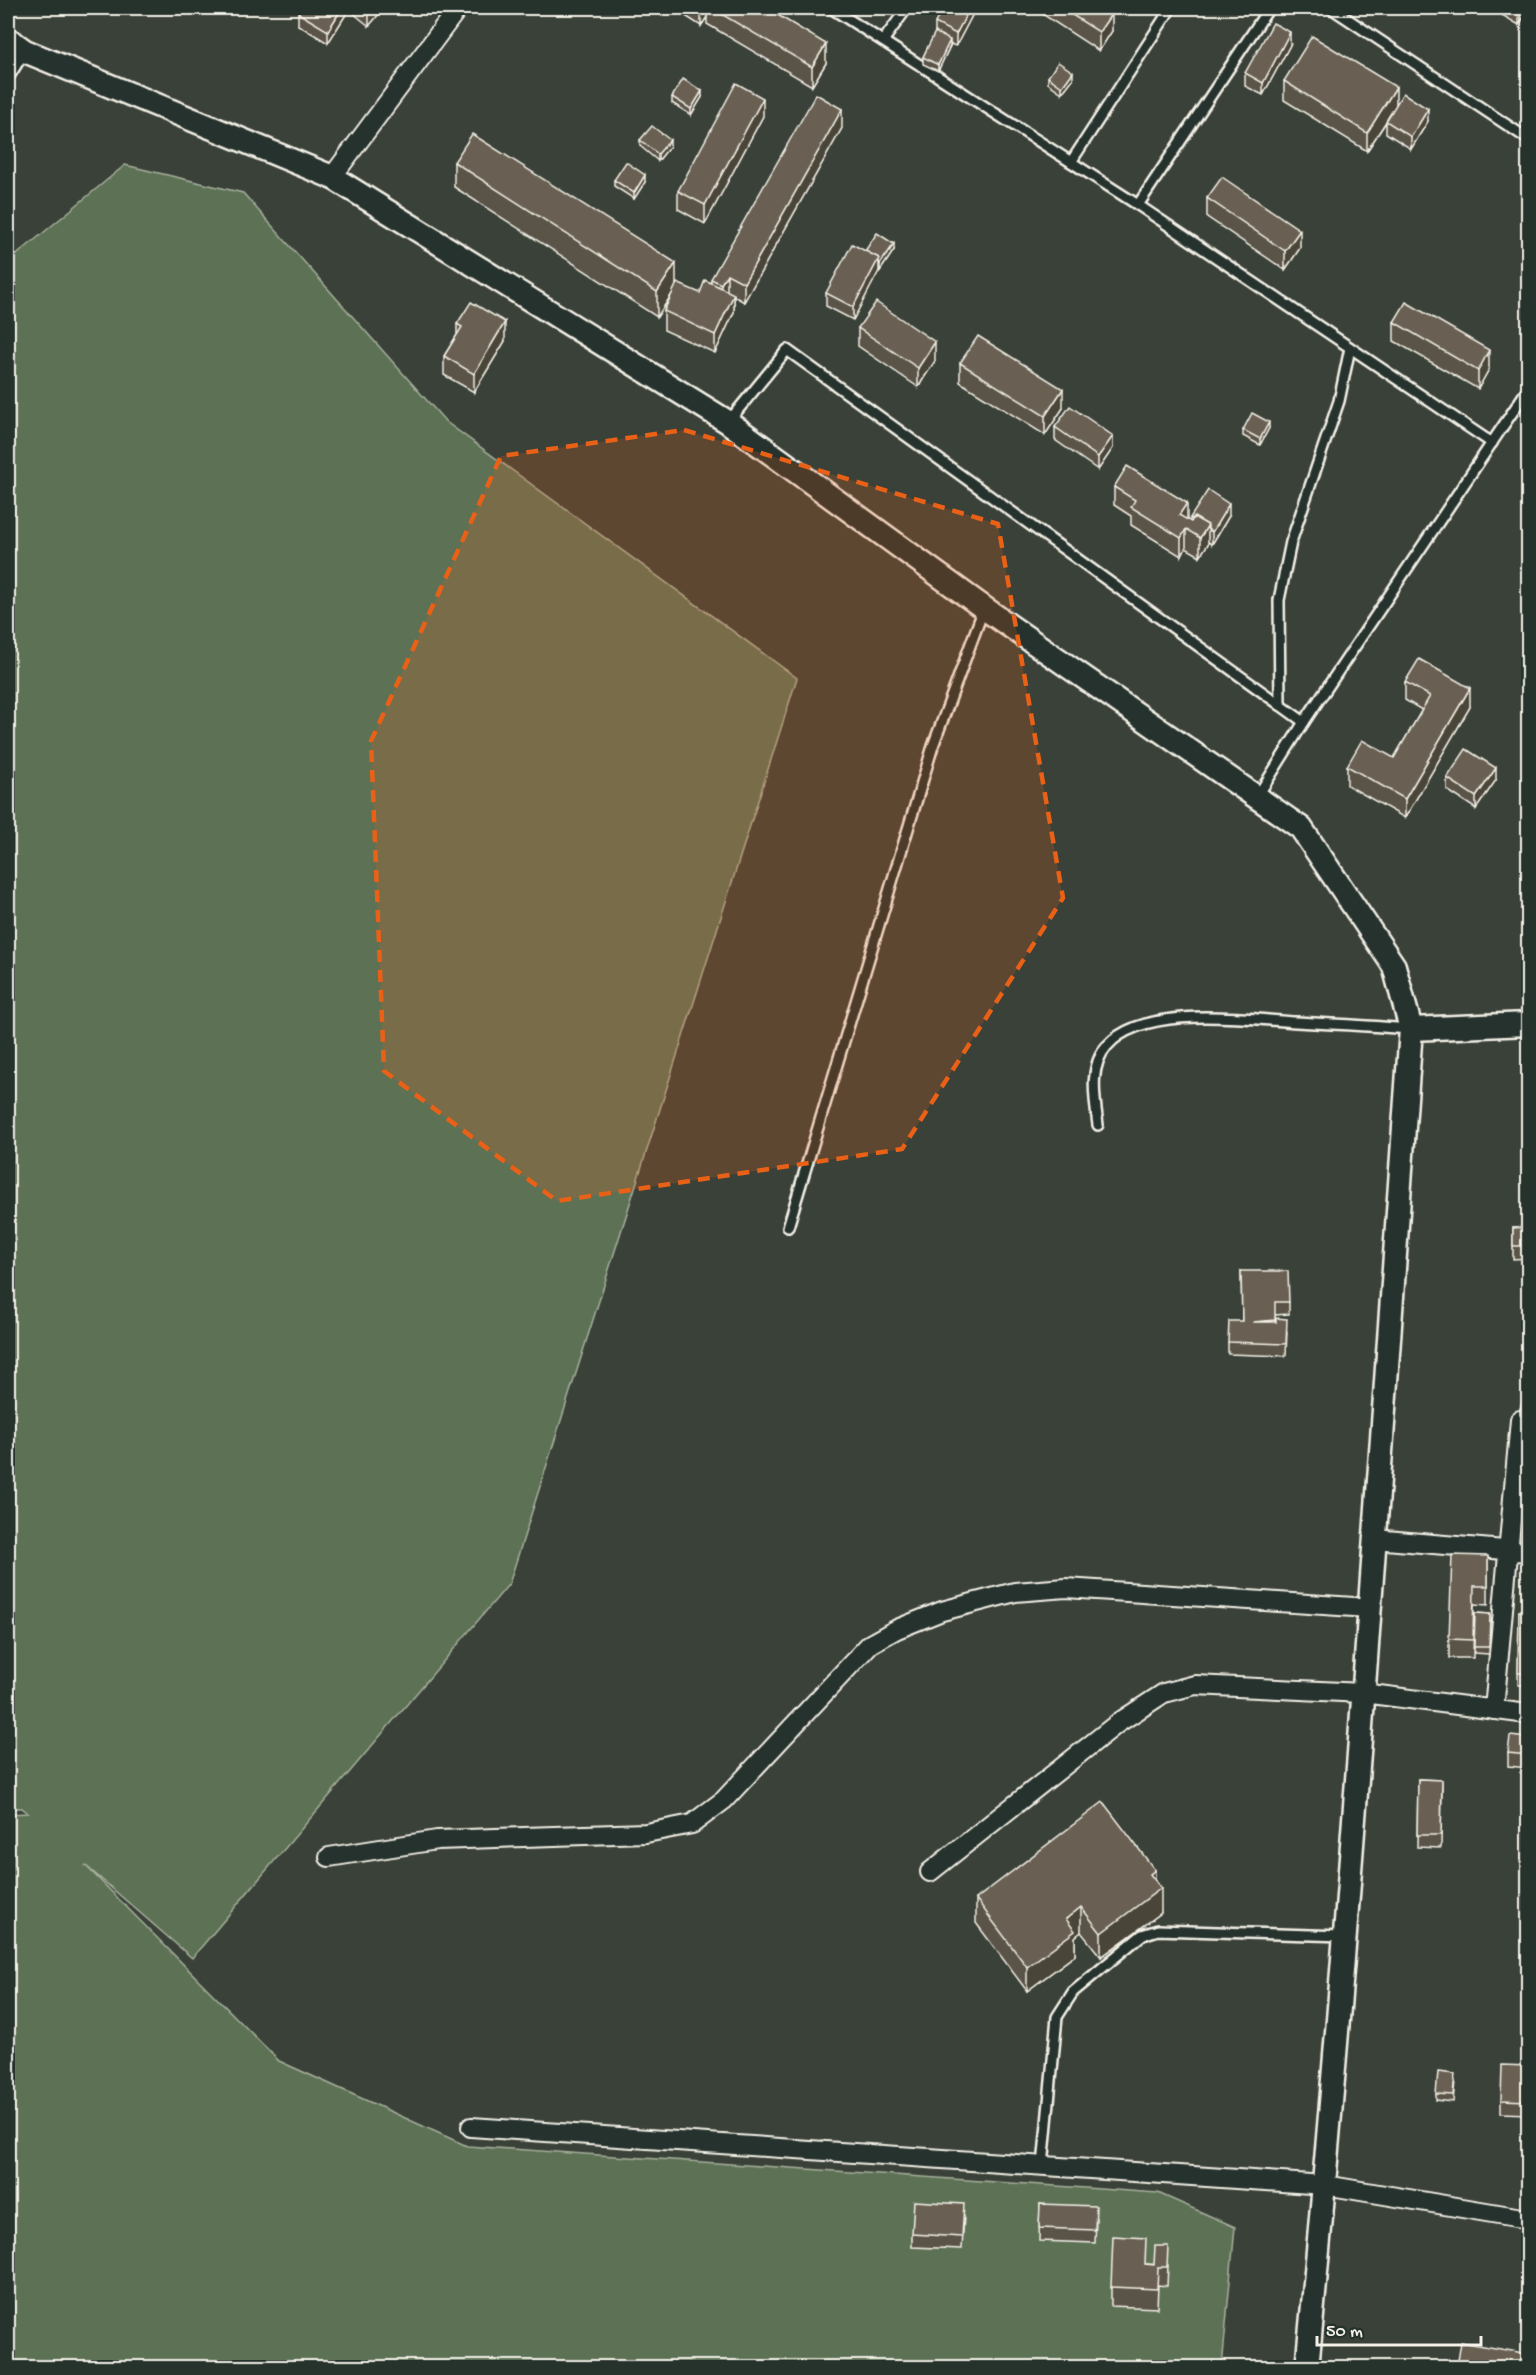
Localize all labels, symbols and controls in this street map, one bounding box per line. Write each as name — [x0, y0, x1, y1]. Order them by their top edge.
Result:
scale bar — [1317, 2309, 1480, 2347]
text: 50 m — [1326, 2322, 1363, 2343]

